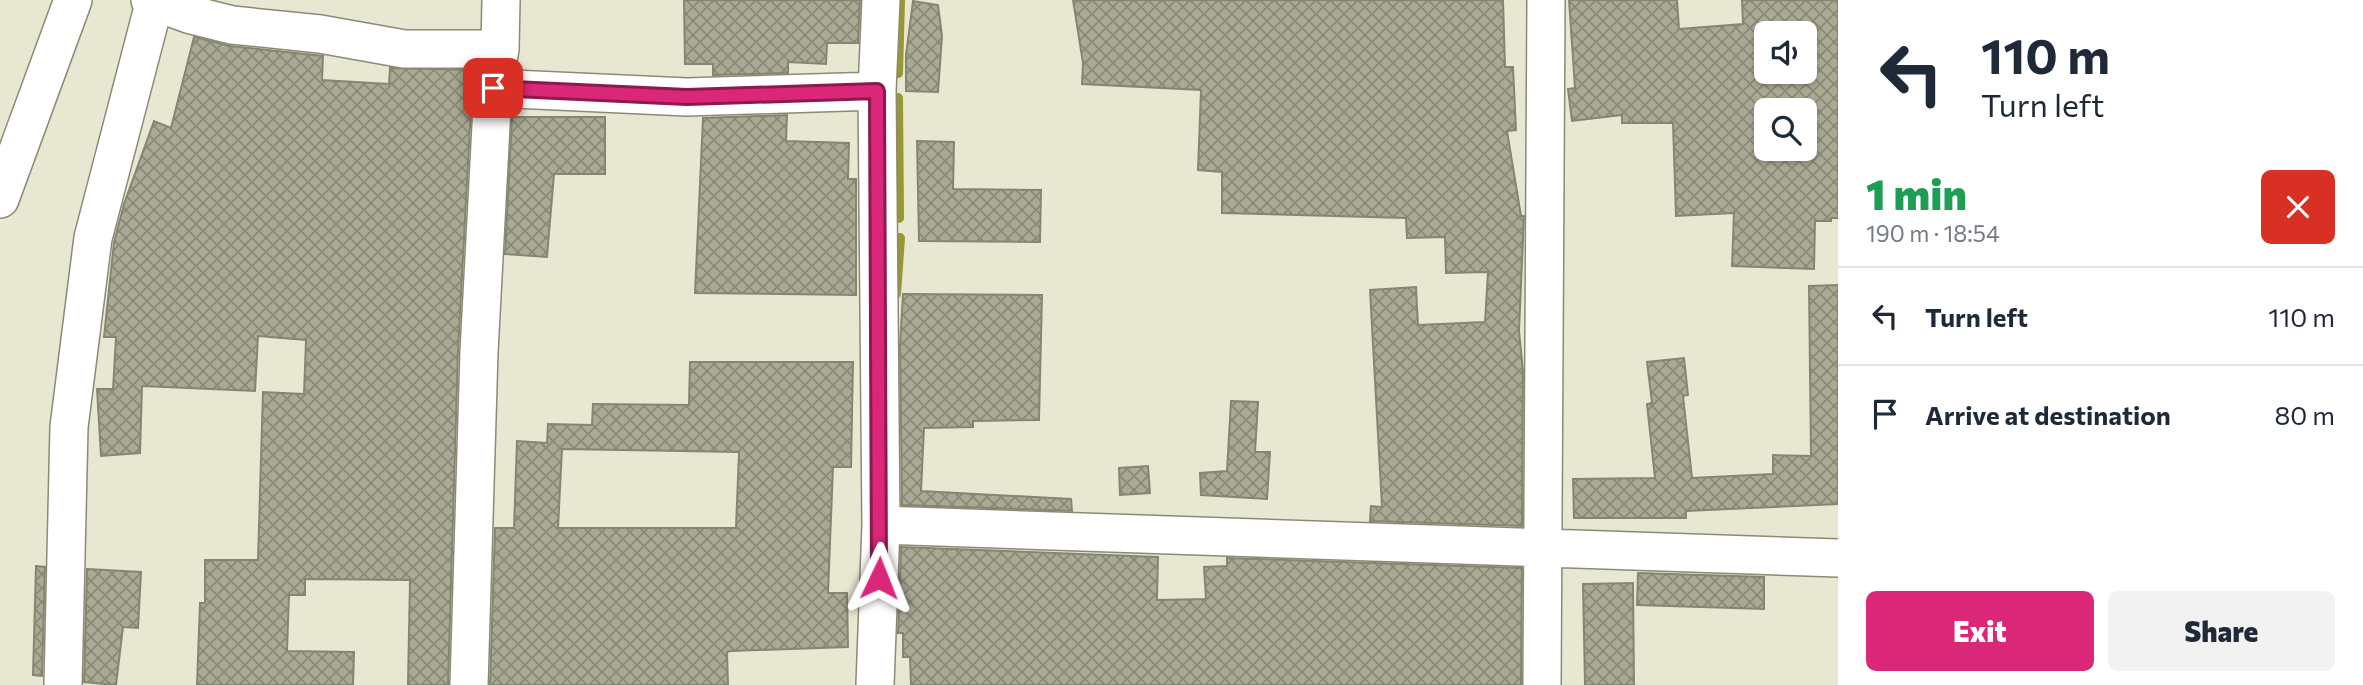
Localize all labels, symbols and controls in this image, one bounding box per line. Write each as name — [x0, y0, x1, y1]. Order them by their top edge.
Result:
map controls — [1754, 21, 1817, 161]
button: sound — [1754, 21, 1817, 84]
text: 110 m — [1981, 24, 2110, 84]
icon: left — [1866, 28, 1957, 119]
pin — [463, 58, 523, 118]
icon: arrive — [474, 69, 512, 107]
text: Turn left — [1981, 84, 2105, 124]
button: search — [1754, 98, 1817, 161]
text: 1 min — [1866, 167, 1967, 219]
button: close — [2261, 170, 2335, 244]
text: 190 m · 18:54 — [1866, 219, 2000, 247]
icon: left — [1866, 297, 1904, 335]
text: Turn left — [1925, 301, 2028, 332]
text: 110 m — [2268, 301, 2335, 332]
icon: arrive — [1866, 395, 1904, 433]
text: Arrive at destination — [1925, 399, 2171, 430]
text: 80 m — [2275, 399, 2335, 430]
position arrow — [842, 541, 916, 615]
button: Exit — [1866, 591, 2094, 671]
button: Share — [2108, 591, 2335, 671]

